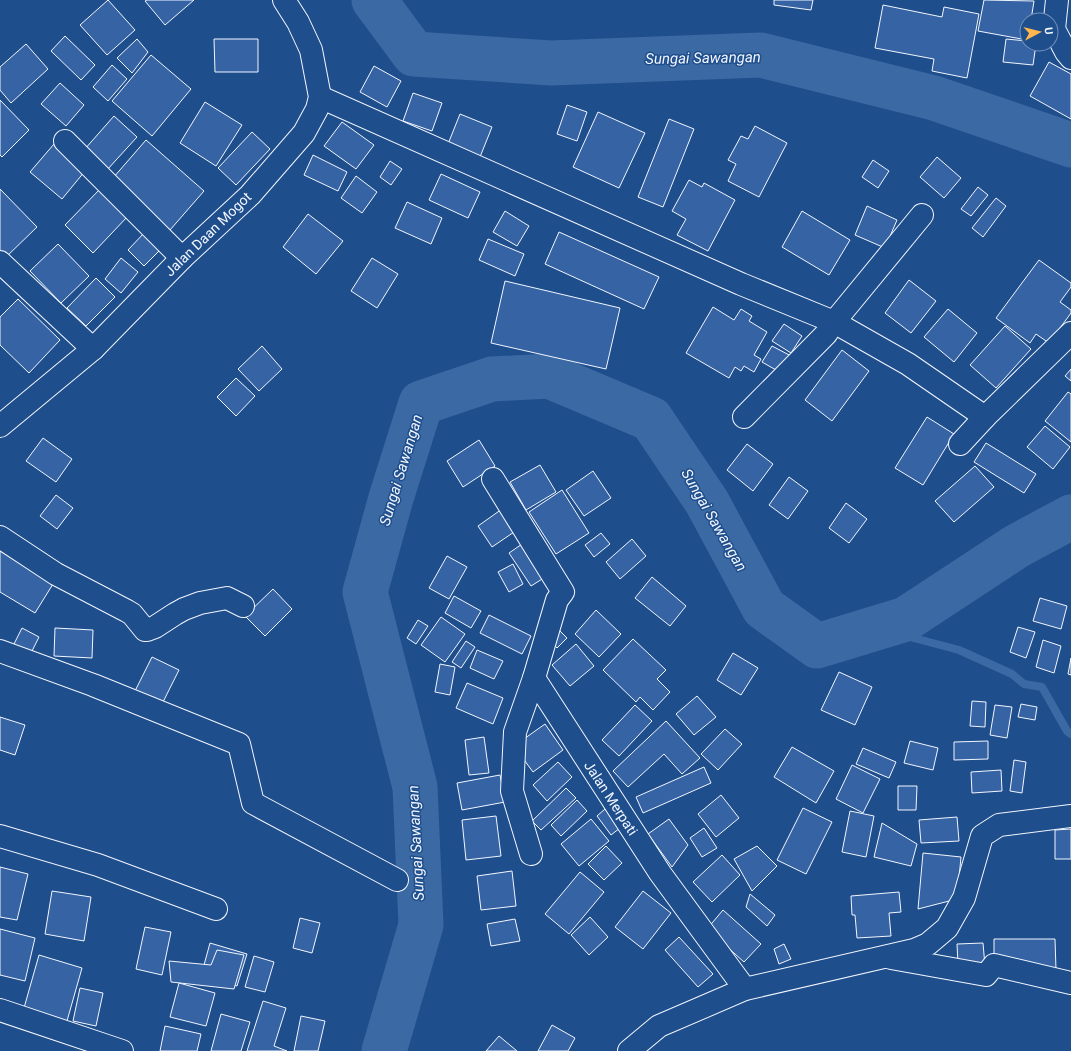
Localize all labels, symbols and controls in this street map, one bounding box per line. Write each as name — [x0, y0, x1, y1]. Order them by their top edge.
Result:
north arrow — [1019, 12, 1059, 52]
text: U — [1042, 26, 1055, 35]
water label: Sungai Sawangan — [645, 48, 761, 68]
street label: Jalan Daan Mogot — [162, 188, 255, 279]
water label: Sungai Sawangan — [375, 412, 427, 528]
water label: Sungai Sawangan — [677, 465, 751, 575]
street label: Jalan Merpati — [581, 758, 641, 838]
water label: Sungai Sawangan — [404, 785, 428, 901]

